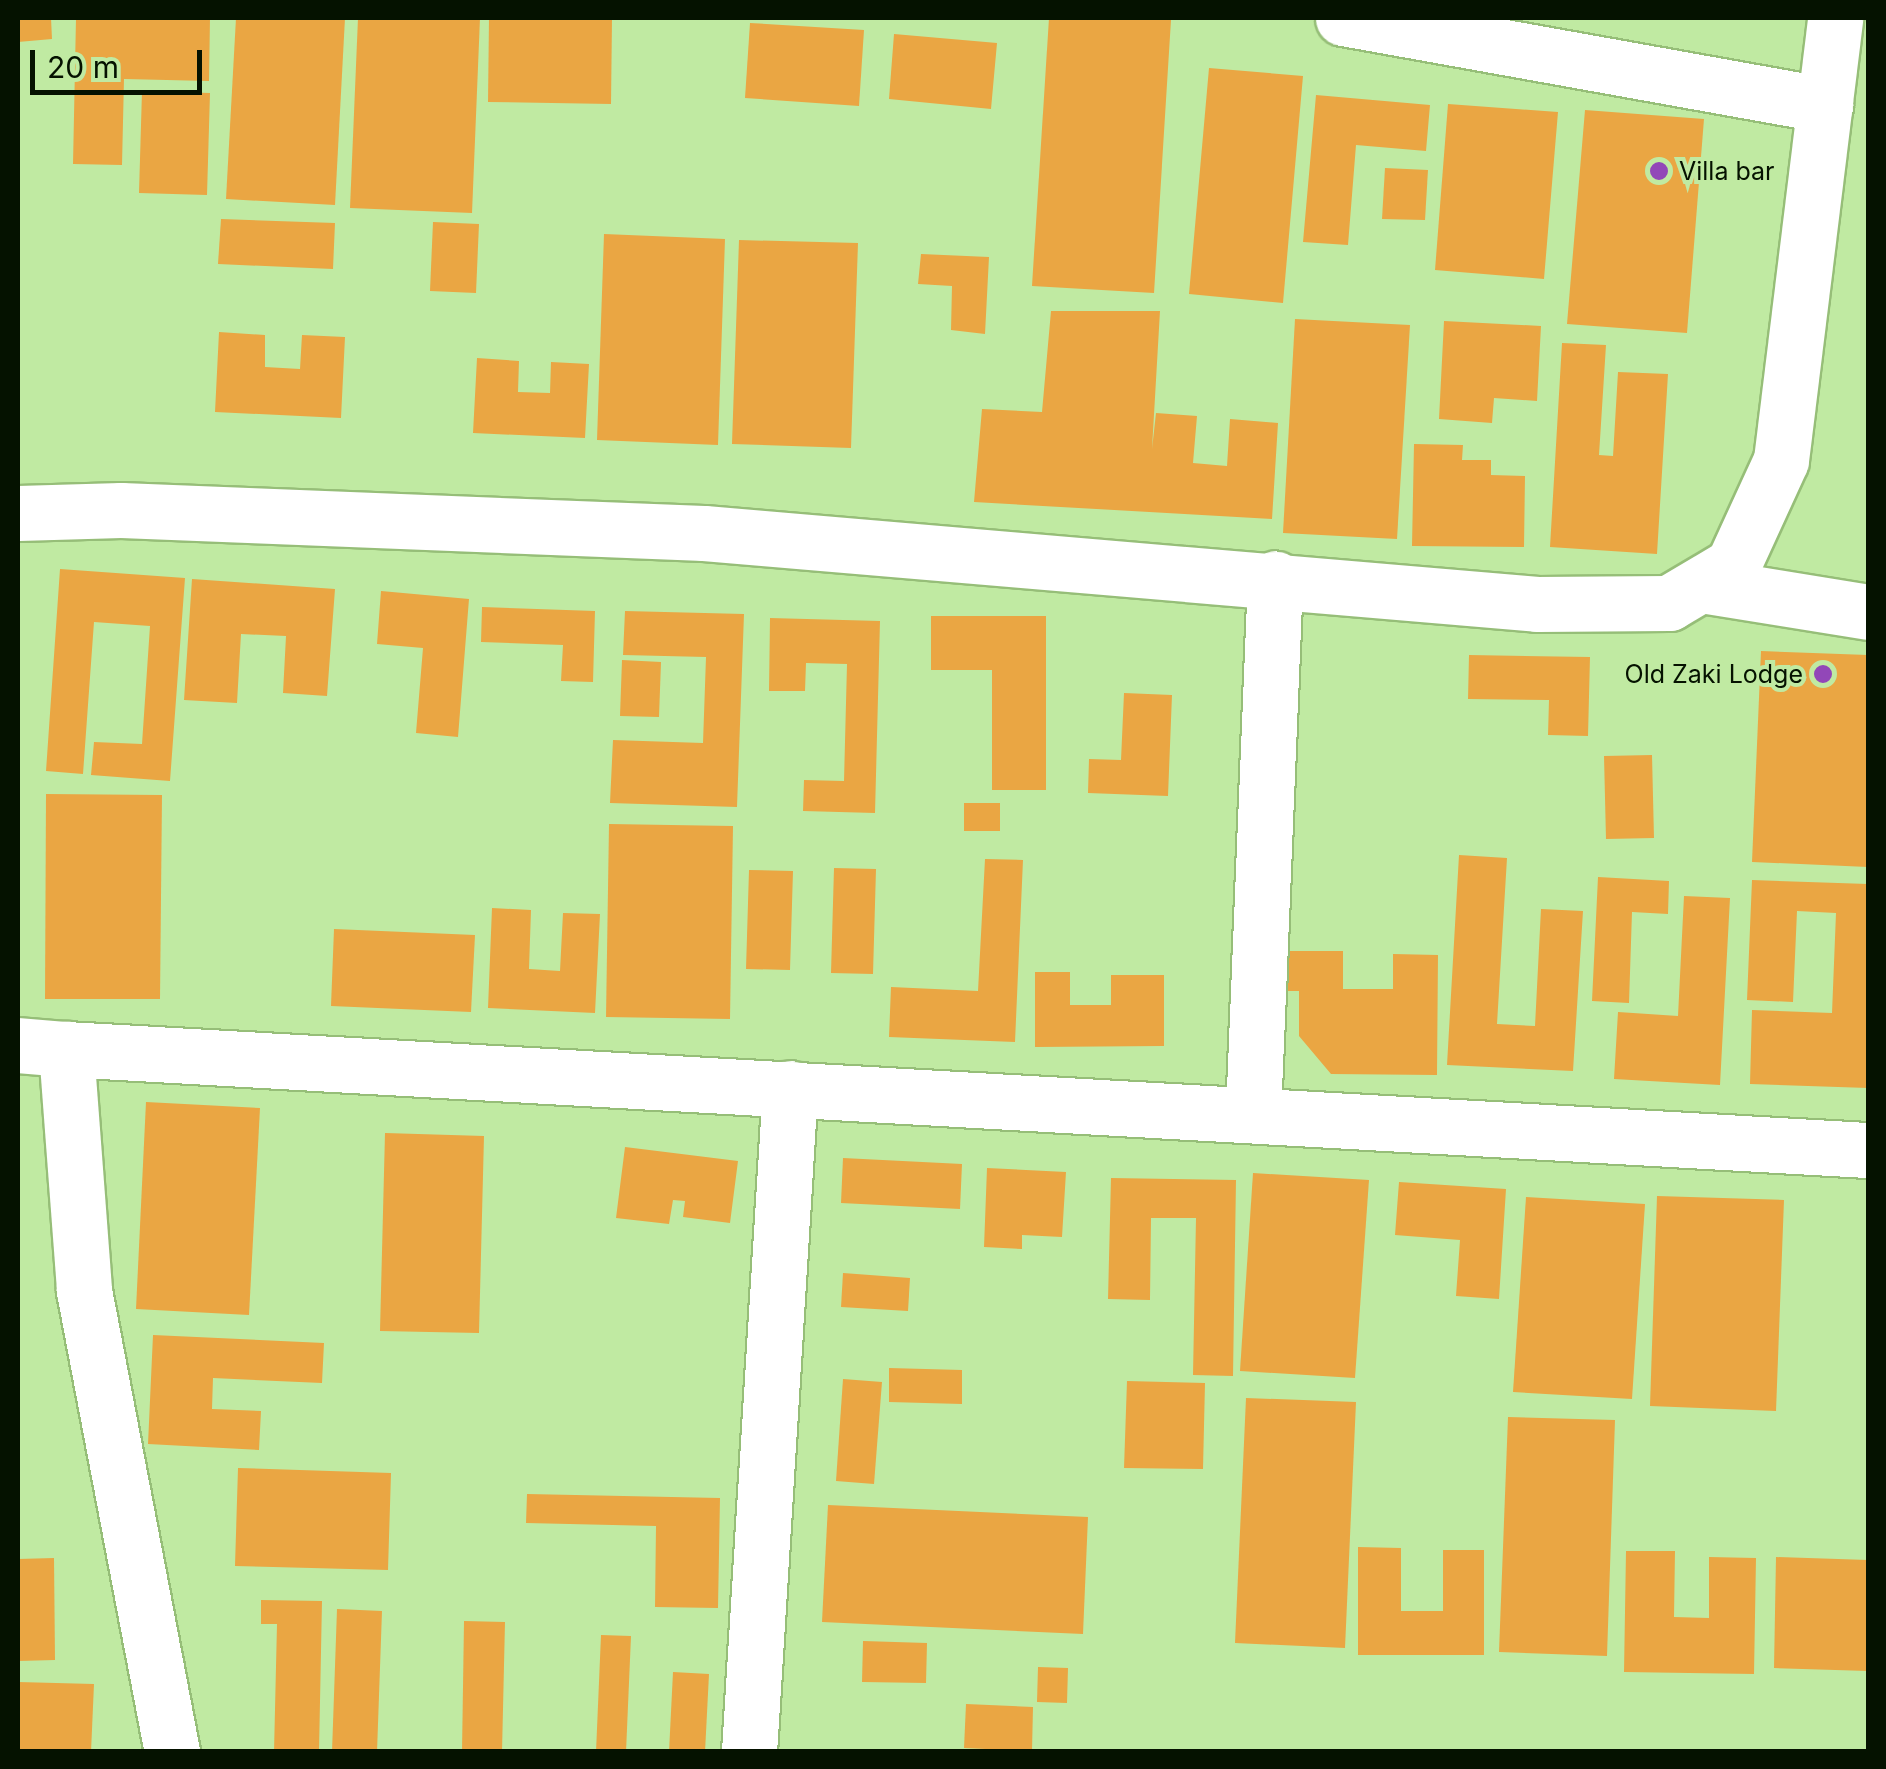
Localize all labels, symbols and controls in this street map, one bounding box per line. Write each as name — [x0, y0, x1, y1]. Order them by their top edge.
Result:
scale bar — [35, 30, 208, 92]
text: 20 m — [47, 49, 119, 85]
place label: Villa bar — [1679, 156, 1774, 186]
marker: Villa bar — [1648, 160, 1670, 182]
place label: Old Zaki Lodge — [1625, 659, 1803, 689]
marker: Old Zaki Lodge — [1812, 663, 1834, 685]

